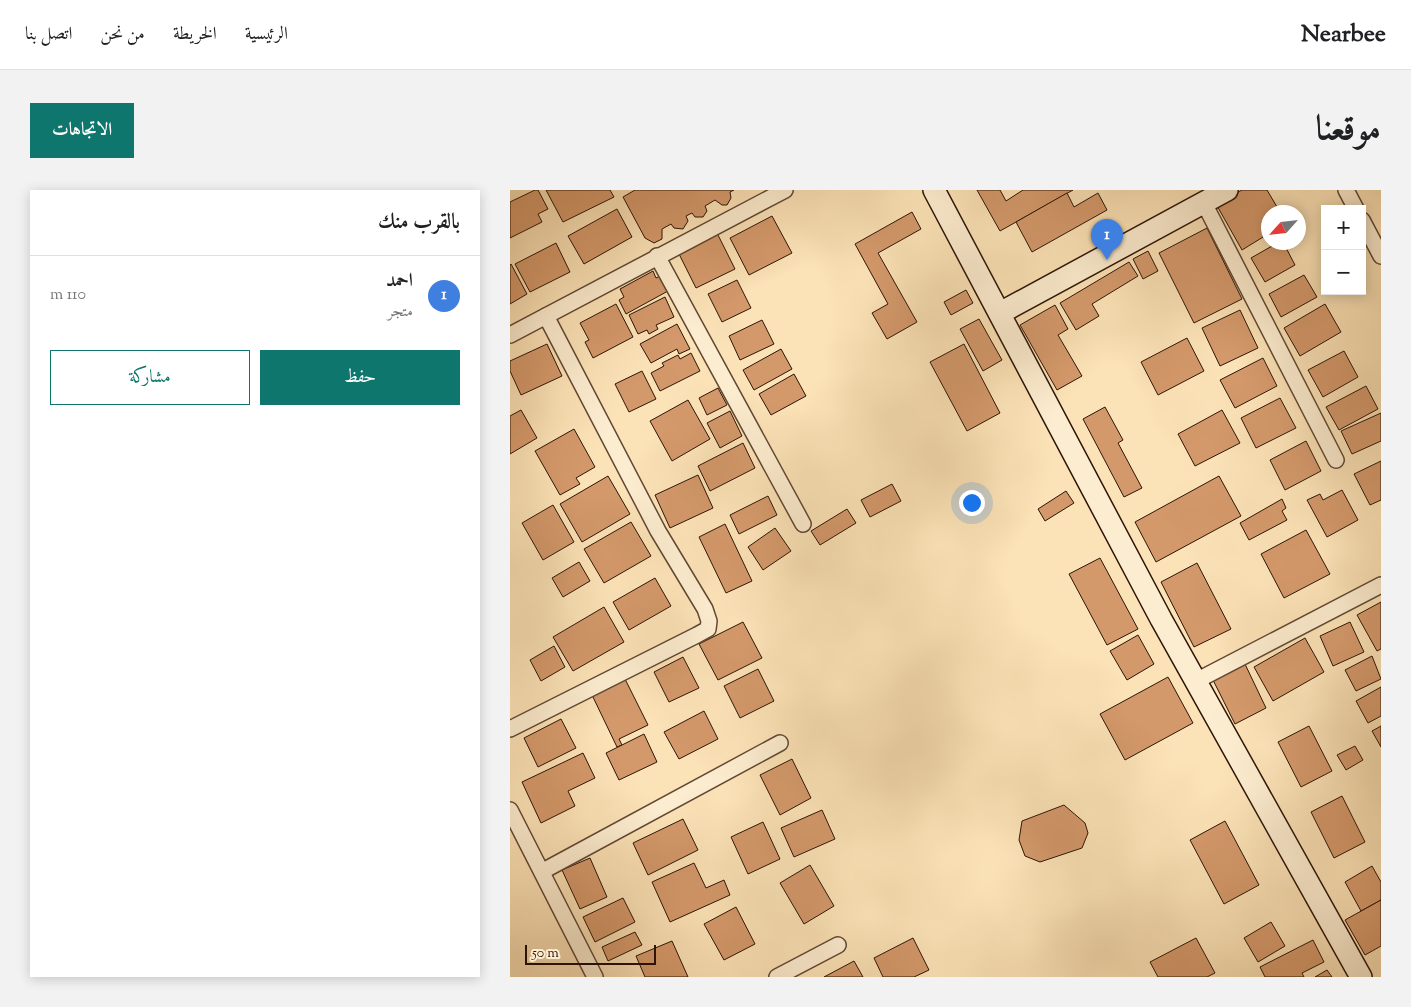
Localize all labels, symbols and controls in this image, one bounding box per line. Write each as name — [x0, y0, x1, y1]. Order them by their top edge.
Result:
text: Nearbee — [1301, 18, 1386, 52]
text: اتصل بنا — [25, 22, 72, 48]
text: من نحن — [100, 22, 145, 48]
text: الخريطة — [173, 22, 217, 48]
text: الرئيسية — [245, 22, 288, 48]
button: الاتجاهات — [30, 103, 134, 158]
text: موقعنا — [1316, 105, 1381, 156]
north arrow — [1261, 205, 1306, 250]
map controls — [1321, 205, 1366, 295]
button: + — [1321, 205, 1366, 250]
text: بالقرب منك — [378, 208, 460, 238]
pin: 1 — [1091, 219, 1123, 260]
button: − — [1321, 250, 1366, 295]
text: احمد — [386, 268, 413, 295]
text: 110 m — [50, 284, 86, 307]
text: 1 — [441, 284, 447, 307]
text: متجر — [388, 301, 413, 324]
button: مشاركة — [50, 350, 250, 405]
button: حفظ — [260, 350, 460, 405]
your location — [959, 490, 985, 516]
scale bar — [525, 942, 656, 965]
text: 50 m — [532, 944, 559, 964]

